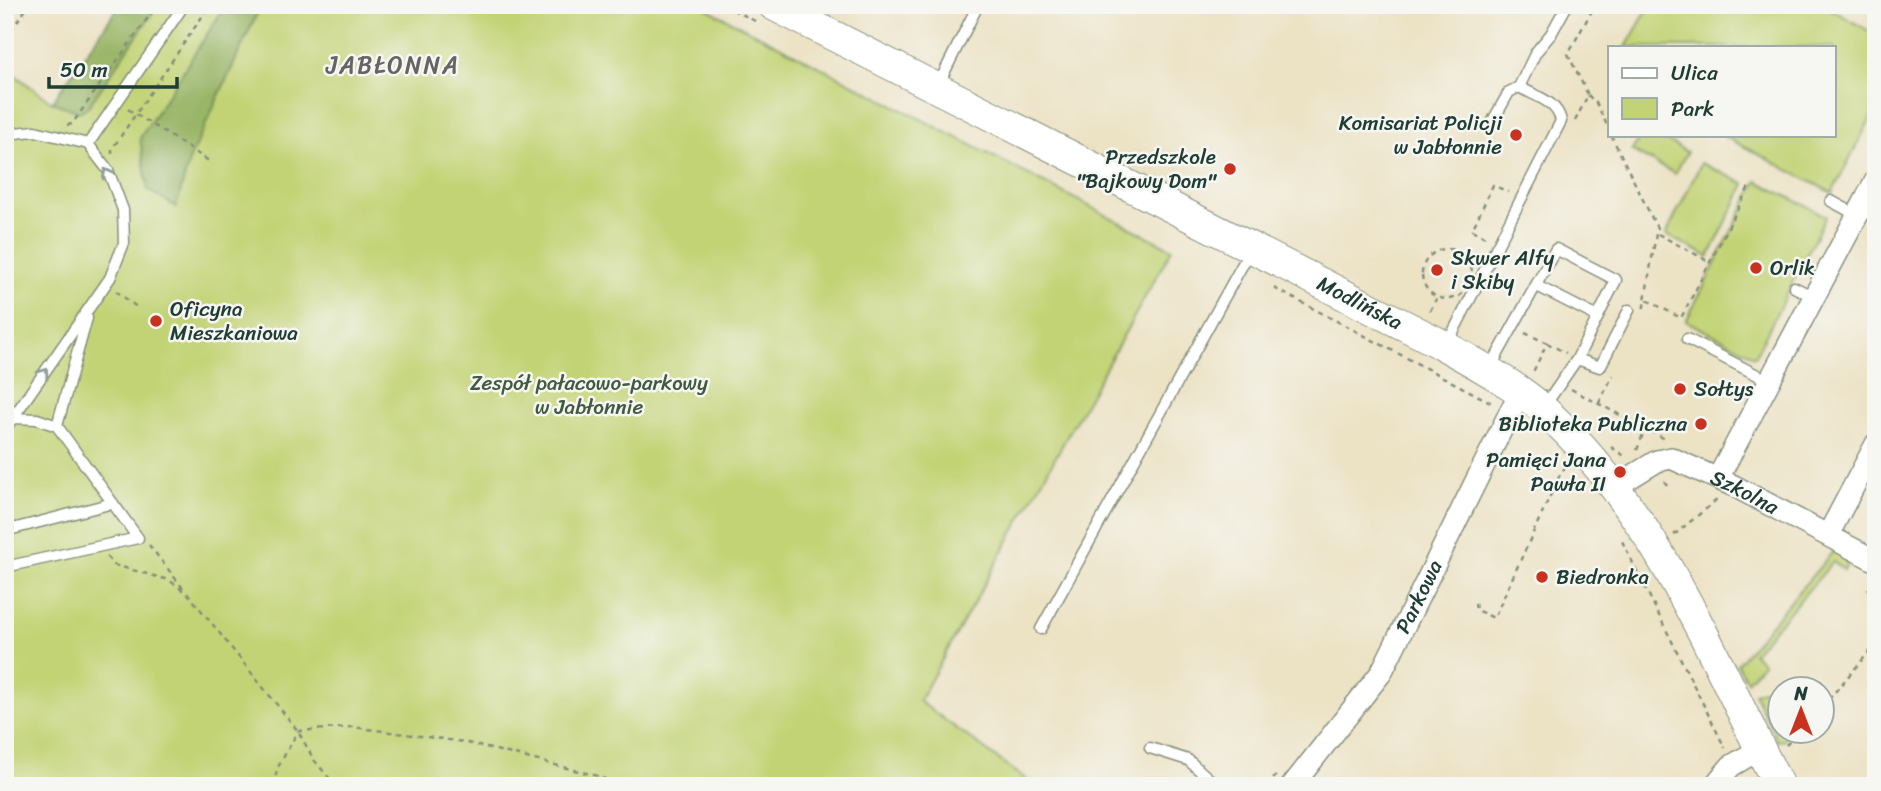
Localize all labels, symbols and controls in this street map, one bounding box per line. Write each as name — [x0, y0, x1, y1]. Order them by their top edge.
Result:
district label: JABŁONNA — [325, 44, 460, 86]
scale bar — [49, 46, 177, 90]
legend — [1608, 46, 1836, 136]
text: 50 m — [60, 51, 108, 89]
text: Ulica — [1671, 54, 1718, 92]
text: Park — [1671, 90, 1714, 128]
place label: Komisariat Policji w Jabłonnie — [1339, 104, 1503, 166]
marker: Komisariat Policji w Jabłonnie — [1508, 127, 1524, 143]
place label: Przedszkole "Bajkowy Dom" — [1076, 138, 1217, 200]
marker: Przedszkole "Bajkowy Dom" — [1222, 161, 1238, 177]
one-way arrow — [102, 167, 116, 180]
place label: Skwer Alfy i Skiby — [1451, 239, 1555, 301]
place label: Orlik — [1770, 249, 1815, 287]
marker: Orlik — [1748, 260, 1764, 276]
marker: Skwer Alfy i Skiby — [1429, 262, 1445, 278]
street label: Modlińska — [1310, 265, 1410, 341]
place label: Oficyna Mieszkaniowa — [170, 290, 298, 352]
marker: Oficyna Mieszkaniowa — [148, 313, 164, 329]
park label: Zespół pałacowo-parkowy w Jabłonnie — [470, 364, 708, 426]
one-way arrow — [36, 368, 49, 381]
place label: Sołtys — [1694, 370, 1754, 408]
marker: Sołtys — [1672, 381, 1688, 397]
place label: Biblioteka Publiczna — [1498, 405, 1687, 443]
marker: Biblioteka Publiczna — [1693, 416, 1709, 432]
place label: Pamięci Jana Pawła II — [1486, 441, 1607, 503]
street label: Szkolna — [1704, 459, 1786, 526]
marker: Pamięci Jana Pawła II — [1612, 464, 1628, 480]
street label: Parkowa — [1384, 553, 1453, 640]
place label: Biedronka — [1556, 558, 1649, 596]
marker: Biedronka — [1534, 569, 1550, 585]
north arrow — [1766, 676, 1836, 746]
text: N — [1793, 677, 1808, 710]

